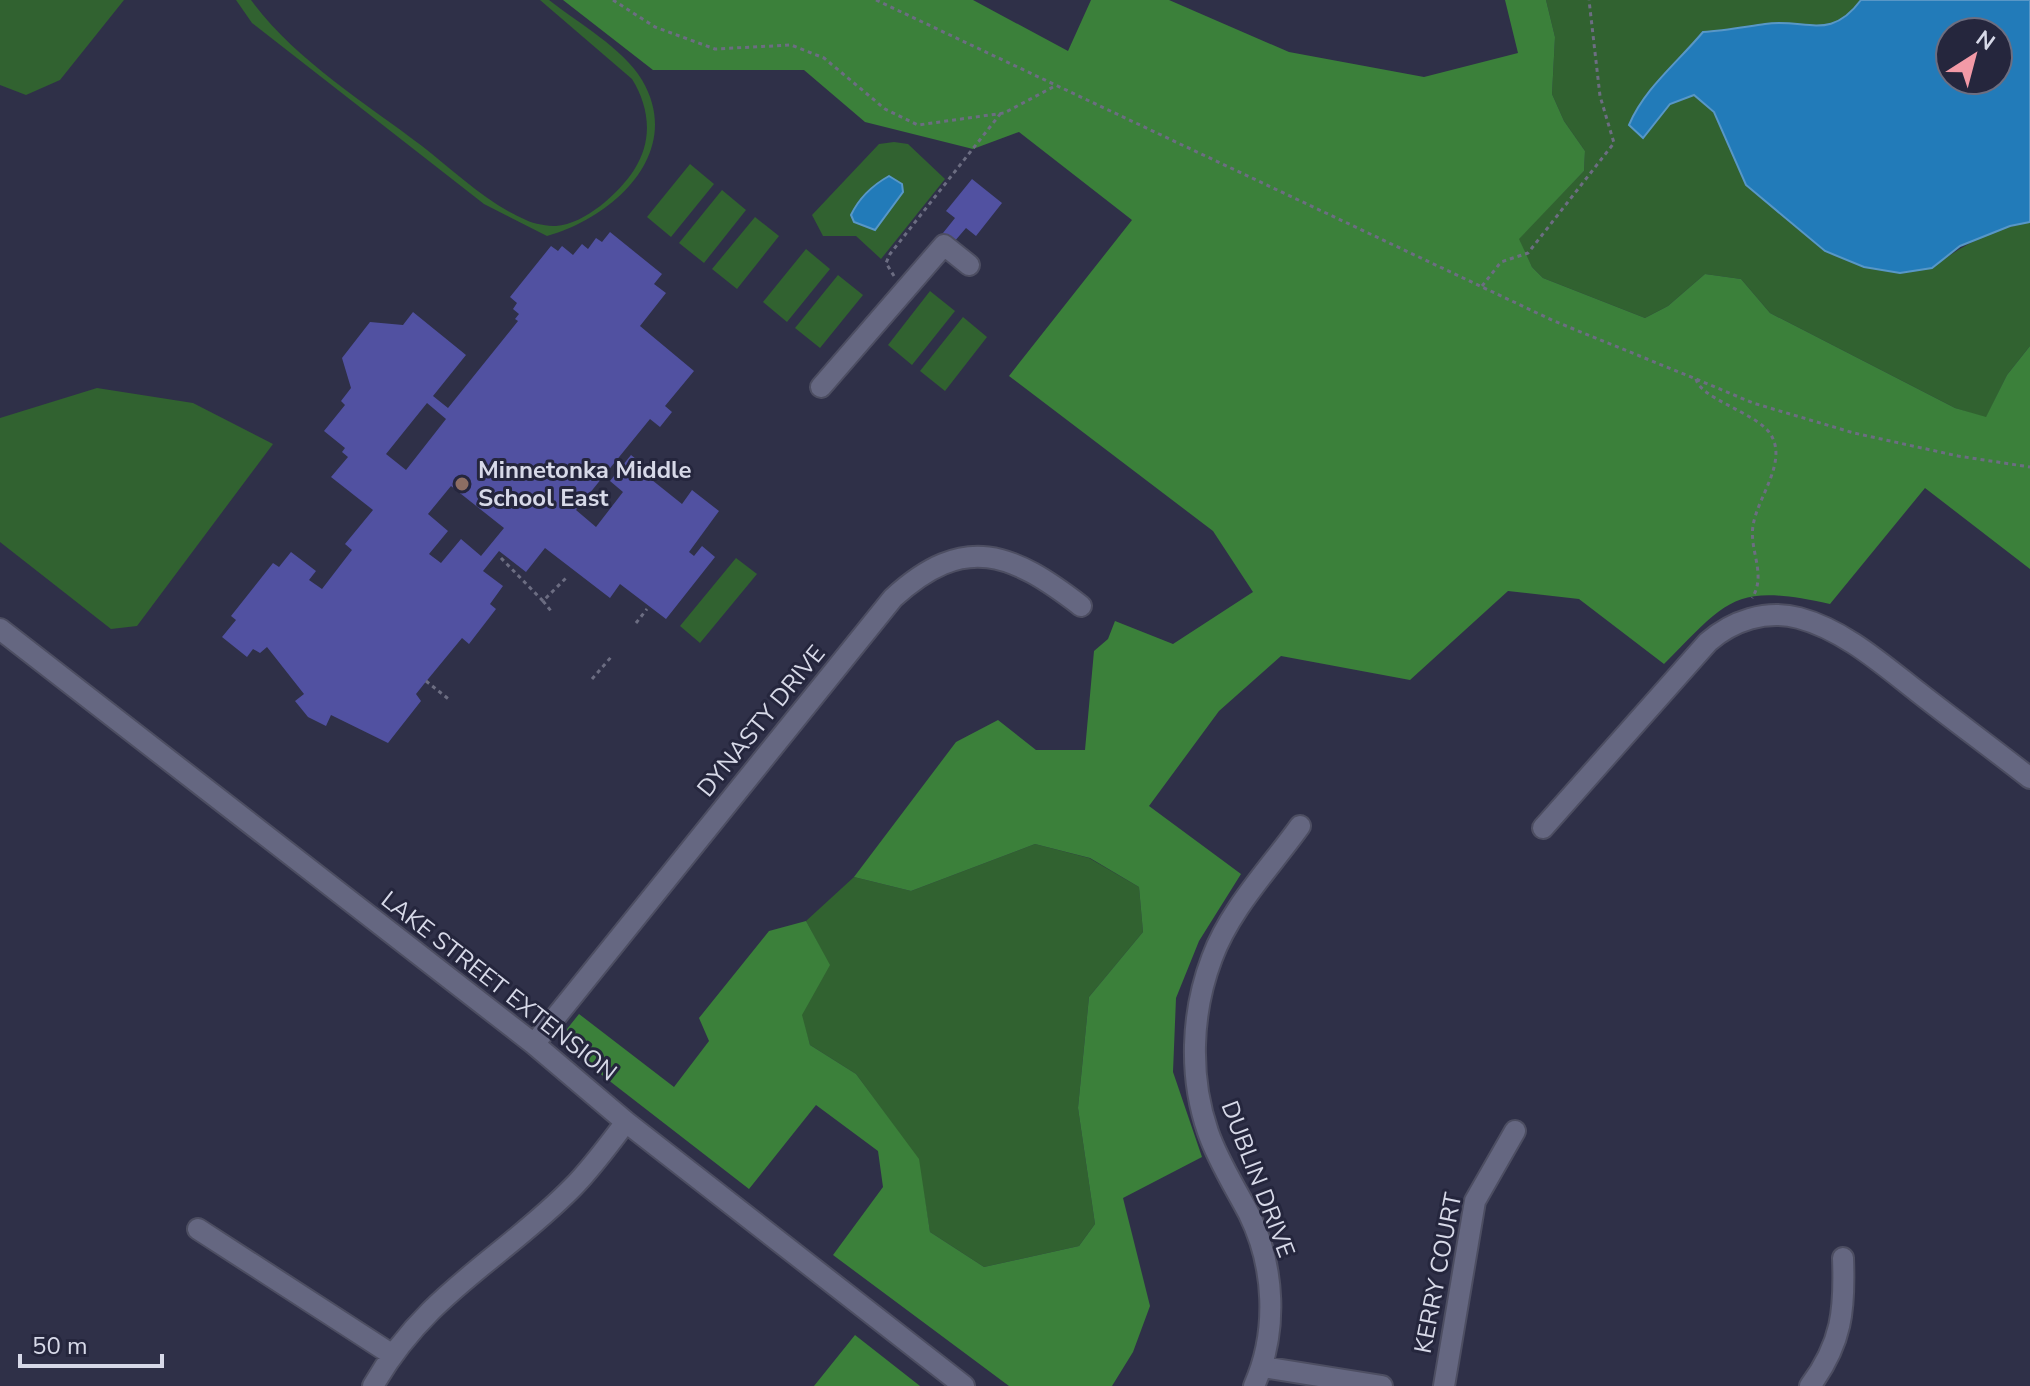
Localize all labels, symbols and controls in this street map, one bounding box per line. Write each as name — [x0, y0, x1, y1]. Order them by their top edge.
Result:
north arrow — [1934, 16, 2014, 96]
text: N — [1970, 24, 2001, 58]
place label: Minnetonka Middle School East — [478, 454, 692, 514]
marker: Minnetonka Middle School East — [453, 475, 471, 493]
street label: DYNASTY DRIVE — [690, 638, 832, 804]
street label: LAKE STREET EXTENSION — [374, 884, 624, 1088]
street label: DUBLIN DRIVE — [1213, 1096, 1303, 1262]
street label: KERRY COURT — [1407, 1189, 1469, 1356]
scale bar — [20, 1318, 162, 1368]
text: 50 m — [32, 1330, 88, 1362]

